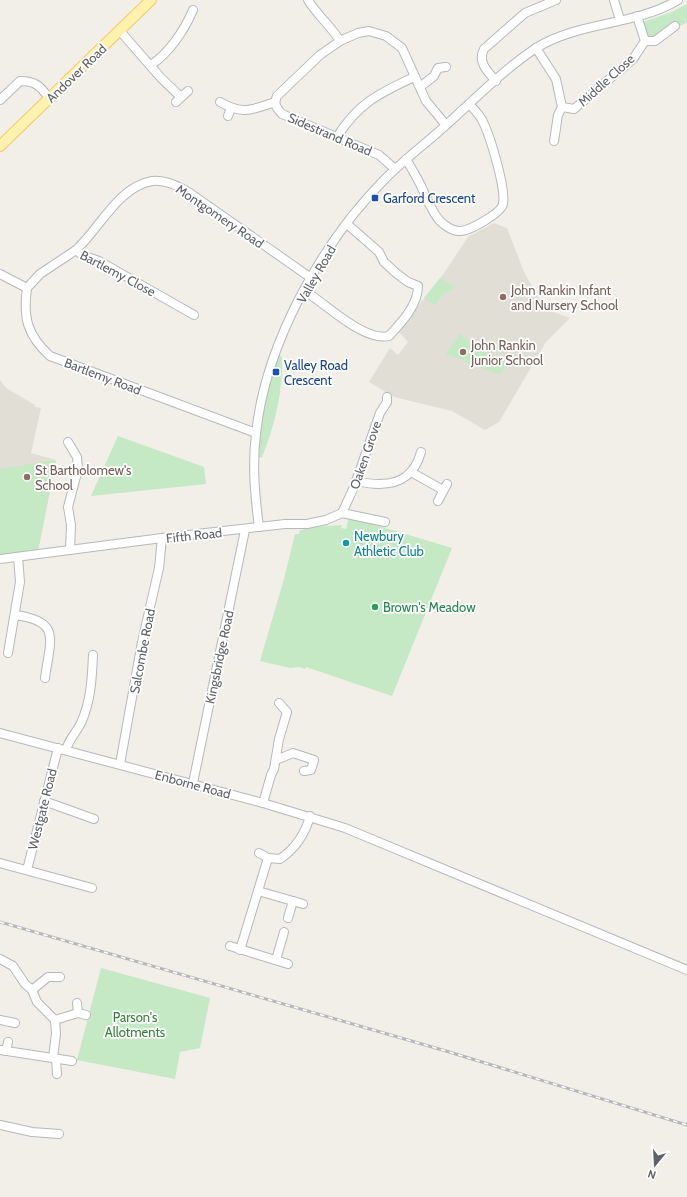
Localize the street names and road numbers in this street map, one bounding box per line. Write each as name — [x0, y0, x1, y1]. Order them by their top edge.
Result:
street label: Andover Road — [42, 40, 110, 106]
street label: Middle Close — [574, 50, 638, 110]
street label: Sidestrand Road — [286, 109, 374, 159]
street label: Montgomery Road — [173, 181, 267, 251]
street label: Valley Road — [293, 242, 339, 306]
street label: Bartlemy Close — [78, 246, 159, 300]
street label: Bartlemy Road — [62, 354, 144, 398]
street label: Oaken Grove — [346, 418, 384, 491]
street label: Fifth Road — [165, 524, 223, 546]
street label: Salcombe Road — [126, 607, 158, 695]
street label: Kingsbridge Road — [201, 609, 237, 705]
street label: Enborne Road — [153, 766, 233, 802]
street label: Westgate Road — [24, 767, 60, 851]

